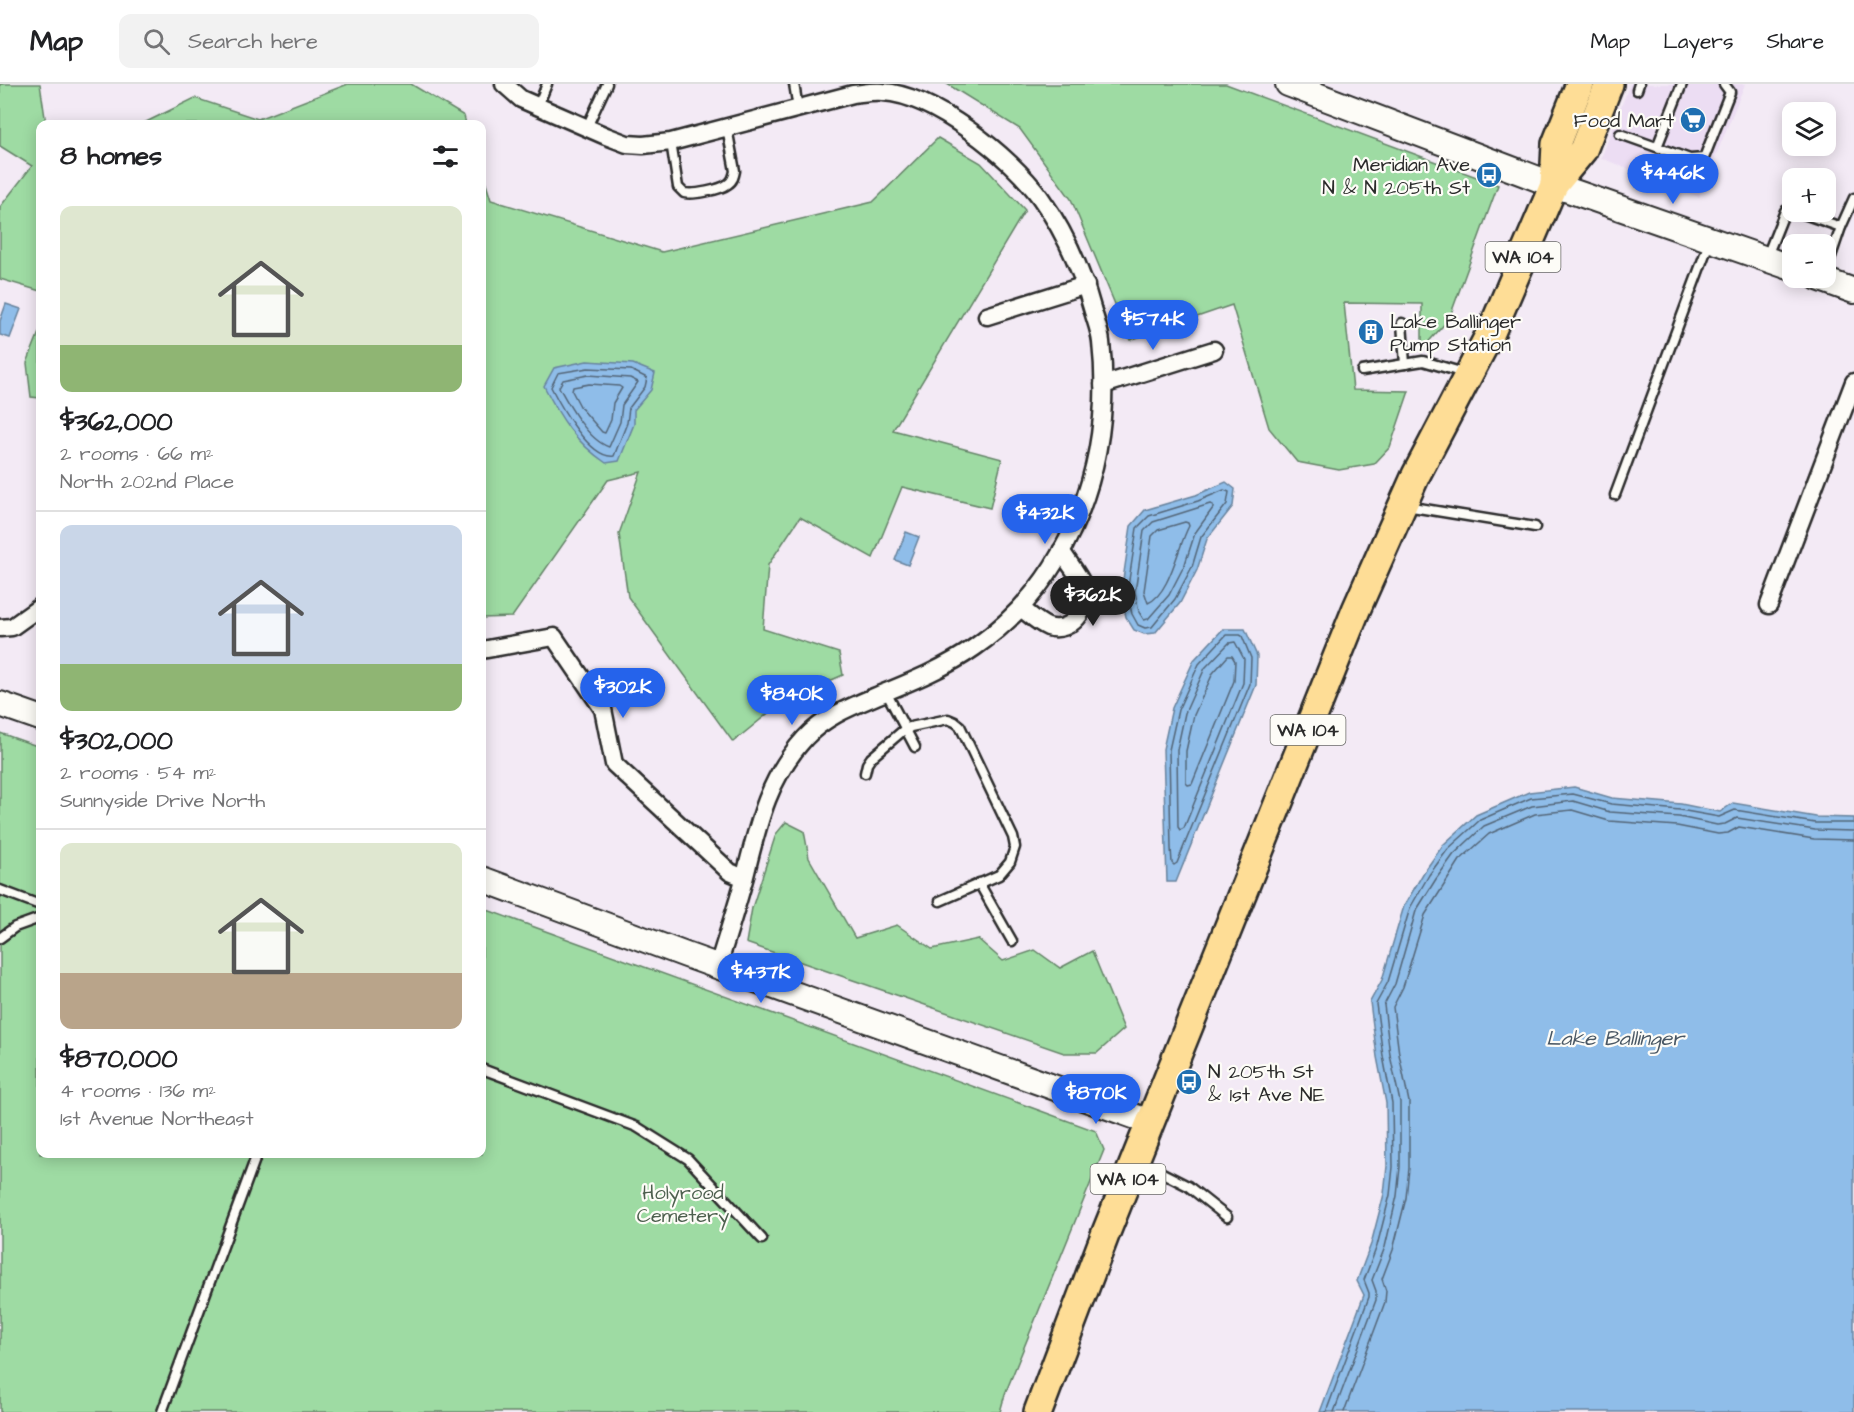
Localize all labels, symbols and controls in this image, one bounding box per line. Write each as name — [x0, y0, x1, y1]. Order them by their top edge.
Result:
search box — [119, 14, 539, 68]
text: Map — [30, 22, 83, 61]
icon: search — [140, 25, 173, 58]
text: Search here — [188, 26, 318, 57]
text: Map — [1590, 27, 1630, 56]
text: Layers — [1663, 27, 1733, 56]
text: Share — [1766, 27, 1824, 56]
map controls — [1782, 102, 1836, 288]
button: layers — [1782, 102, 1836, 156]
supermarket icon: Food Mart — [1678, 105, 1708, 135]
place label: Food Mart — [1574, 107, 1674, 135]
text: 8 homes — [60, 138, 162, 174]
icon: filters — [429, 140, 462, 173]
place label: Meridian Ave N & N 205th St — [1322, 151, 1470, 202]
pin: $446K — [1631, 154, 1715, 205]
text: $446K — [1641, 159, 1705, 187]
bus stop icon: Meridian Ave N & N 205th St — [1474, 160, 1504, 190]
button: + — [1782, 168, 1836, 222]
button: − — [1782, 234, 1836, 288]
road number: WA 104 — [1486, 242, 1561, 272]
icon: home — [207, 245, 315, 353]
pin: $574K — [1111, 300, 1195, 351]
text: $574K — [1121, 305, 1185, 333]
place label: Lake Ballinger Pump Station — [1390, 308, 1521, 359]
building icon: Lake Ballinger Pump Station — [1356, 317, 1386, 347]
text: $362,000 — [60, 404, 173, 440]
text: 2 rooms · 66 m² — [60, 440, 214, 468]
text: North 202nd Place — [60, 468, 234, 496]
pin: $432K — [1003, 494, 1087, 545]
text: $432K — [1016, 499, 1074, 527]
icon: home — [207, 564, 315, 672]
pin: $362K — [1051, 576, 1135, 627]
text: $362K — [1064, 581, 1122, 609]
pin: $302K — [581, 668, 665, 719]
text: $302K — [594, 673, 652, 701]
pin: $840K — [750, 675, 834, 726]
text: $840K — [761, 680, 823, 708]
road number: WA 104 — [1270, 715, 1346, 745]
text: $302,000 — [60, 723, 173, 759]
text: 2 rooms · 54 m² — [60, 759, 216, 787]
text: Sunnyside Drive North — [60, 787, 265, 815]
icon: home — [207, 882, 315, 990]
pin: $437K — [719, 953, 803, 1004]
text: $437K — [731, 958, 791, 986]
water label: Lake Ballinger — [1546, 1024, 1686, 1054]
text: $870,000 — [60, 1041, 178, 1077]
place label: N 205th St & 1st Ave NE — [1208, 1058, 1325, 1109]
bus stop icon: N 205th St & 1st Ave NE — [1174, 1067, 1204, 1097]
pin: $870K — [1054, 1074, 1138, 1125]
text: 4 rooms · 136 m² — [60, 1077, 216, 1105]
text: $870K — [1065, 1079, 1127, 1107]
text: 1st Avenue Northeast — [60, 1105, 254, 1133]
road number: WA 104 — [1090, 1164, 1166, 1194]
park label: Holyrood Cemetery — [637, 1179, 729, 1231]

